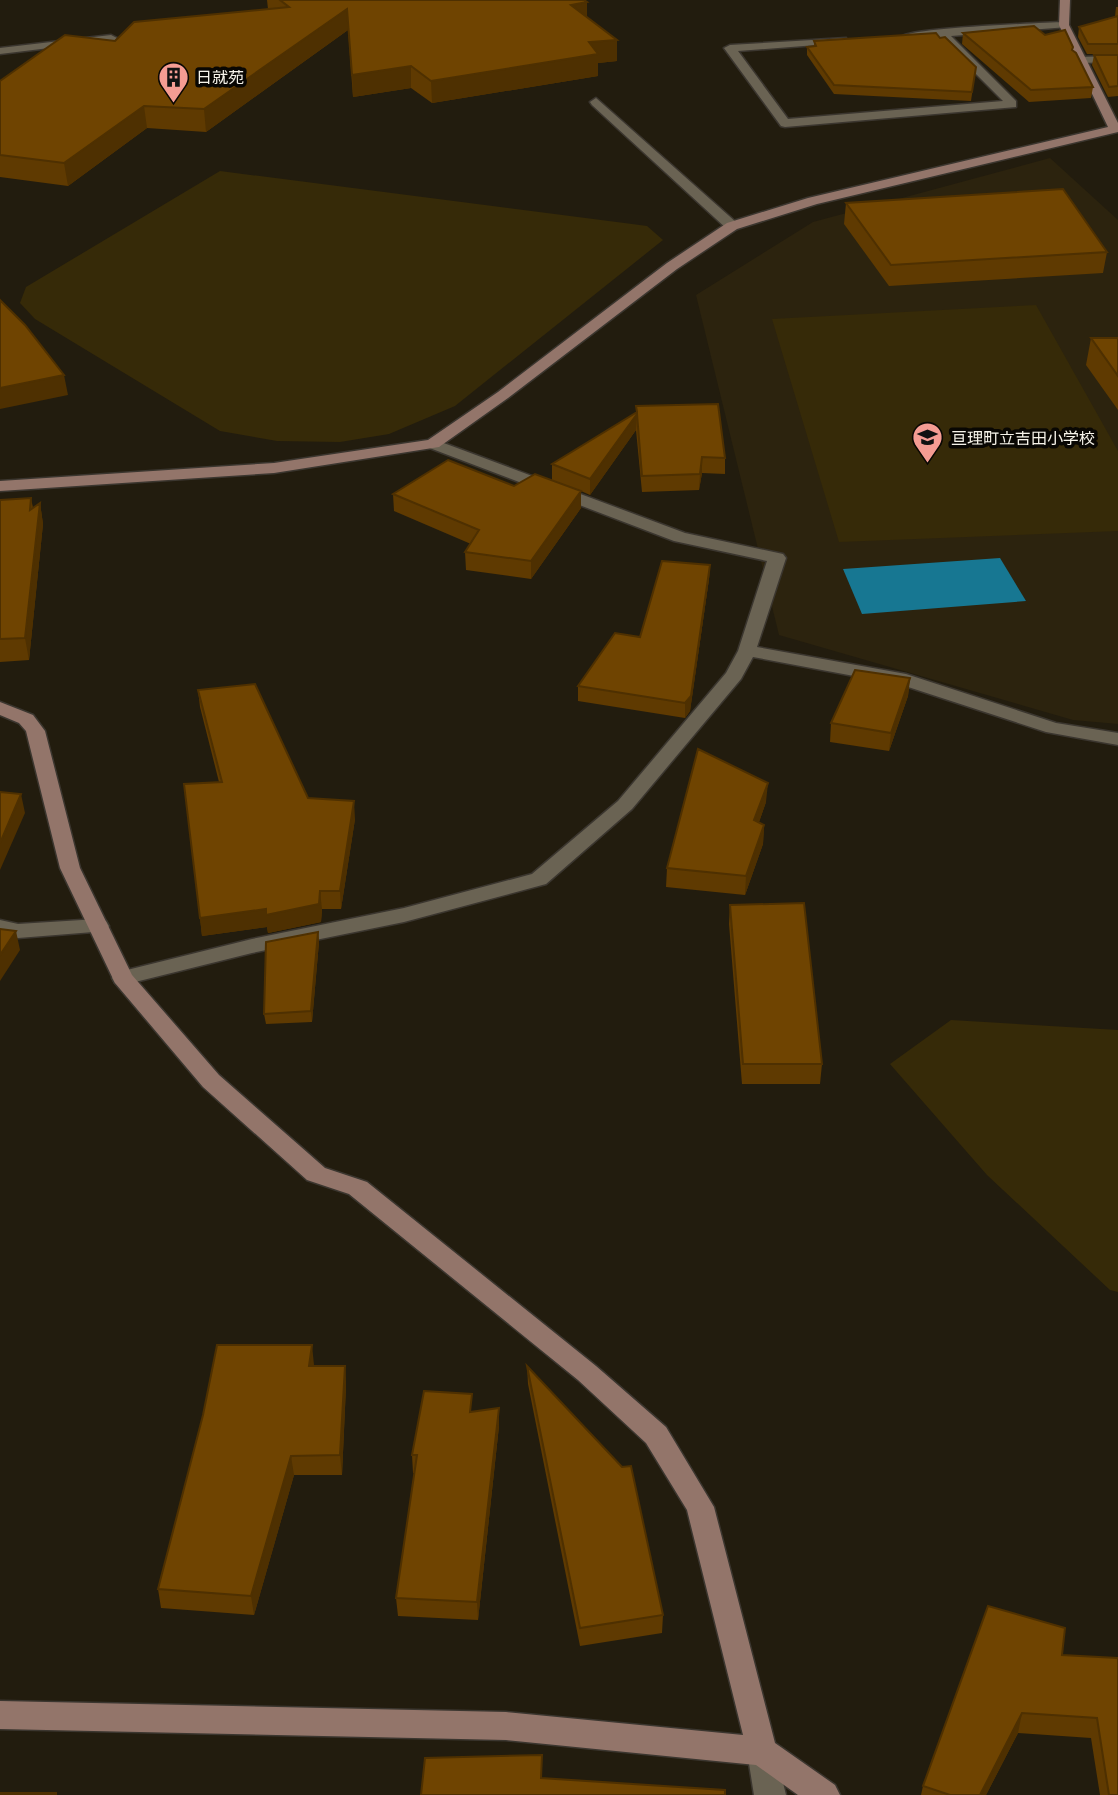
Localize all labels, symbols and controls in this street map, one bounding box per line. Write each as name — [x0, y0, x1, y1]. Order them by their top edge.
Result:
building icon: 日就苑 — [156, 60, 190, 104]
place label: 日就苑 — [196, 67, 244, 87]
school or university icon: 亘理町立吉田小学校 — [911, 421, 945, 465]
place label: 亘理町立吉田小学校 — [951, 428, 1095, 448]

